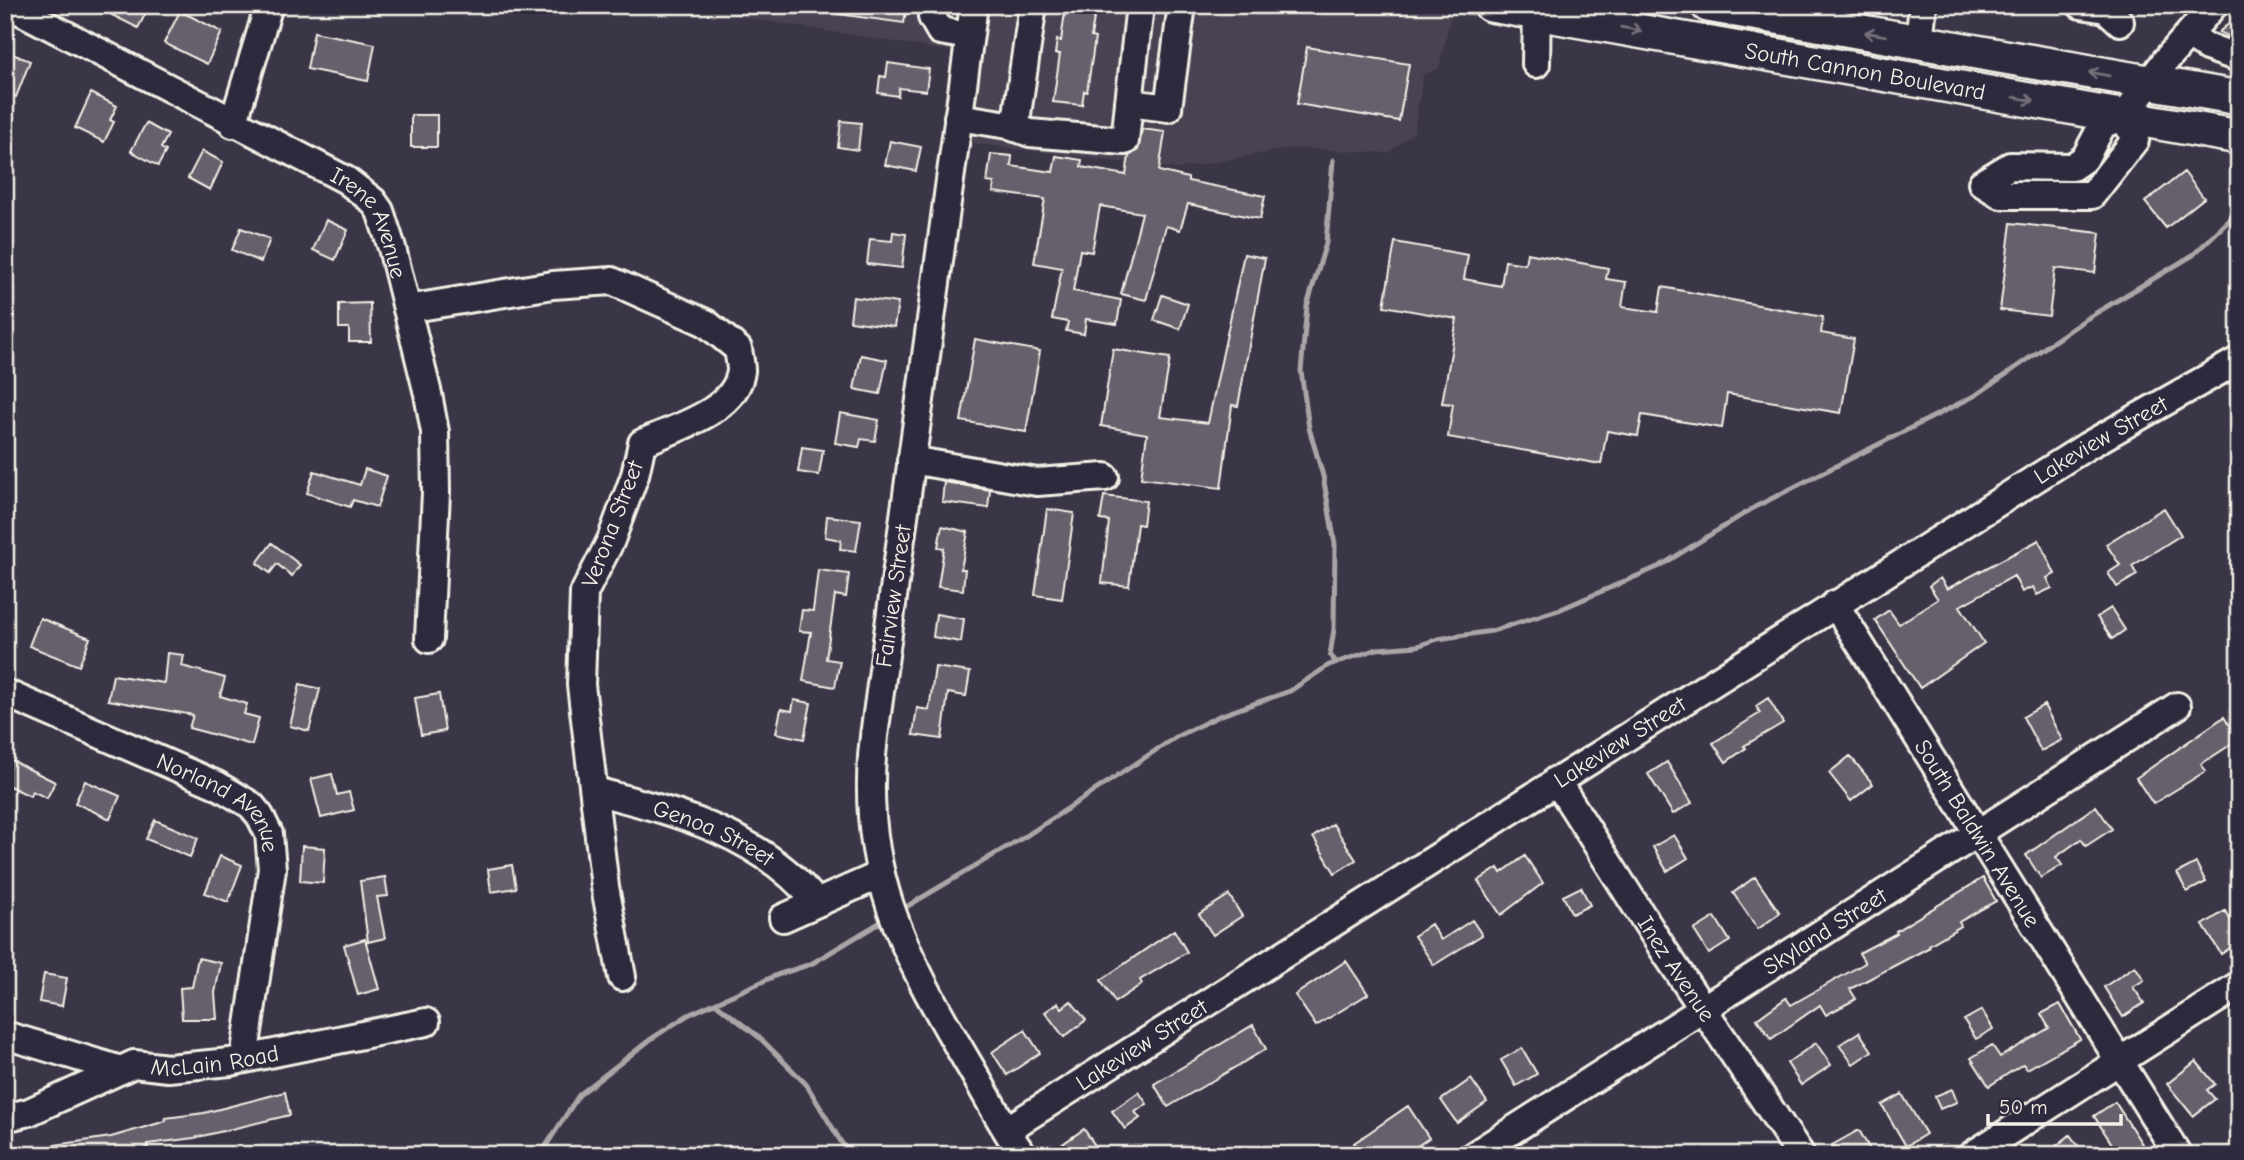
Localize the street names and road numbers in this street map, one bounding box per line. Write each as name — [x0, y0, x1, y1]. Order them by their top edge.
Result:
street label: South Cannon Boulevard — [1743, 37, 1988, 106]
street label: Irene Avenue — [326, 161, 412, 281]
street label: Lakeview Street — [2029, 390, 2174, 490]
street label: Verona Street — [576, 456, 649, 591]
street label: Fairview Street — [870, 522, 917, 669]
street label: Lakeview Street — [1549, 690, 1692, 794]
street label: South Baldwin Avenue — [1909, 735, 2046, 932]
street label: Norland Avenue — [153, 748, 284, 853]
street label: Genoa Street — [650, 795, 780, 873]
street label: Skyland Street — [1758, 881, 1893, 981]
street label: Inez Avenue — [1632, 911, 1721, 1027]
street label: Lakeview Street — [1071, 992, 1214, 1097]
street label: McLain Road — [149, 1039, 281, 1082]

